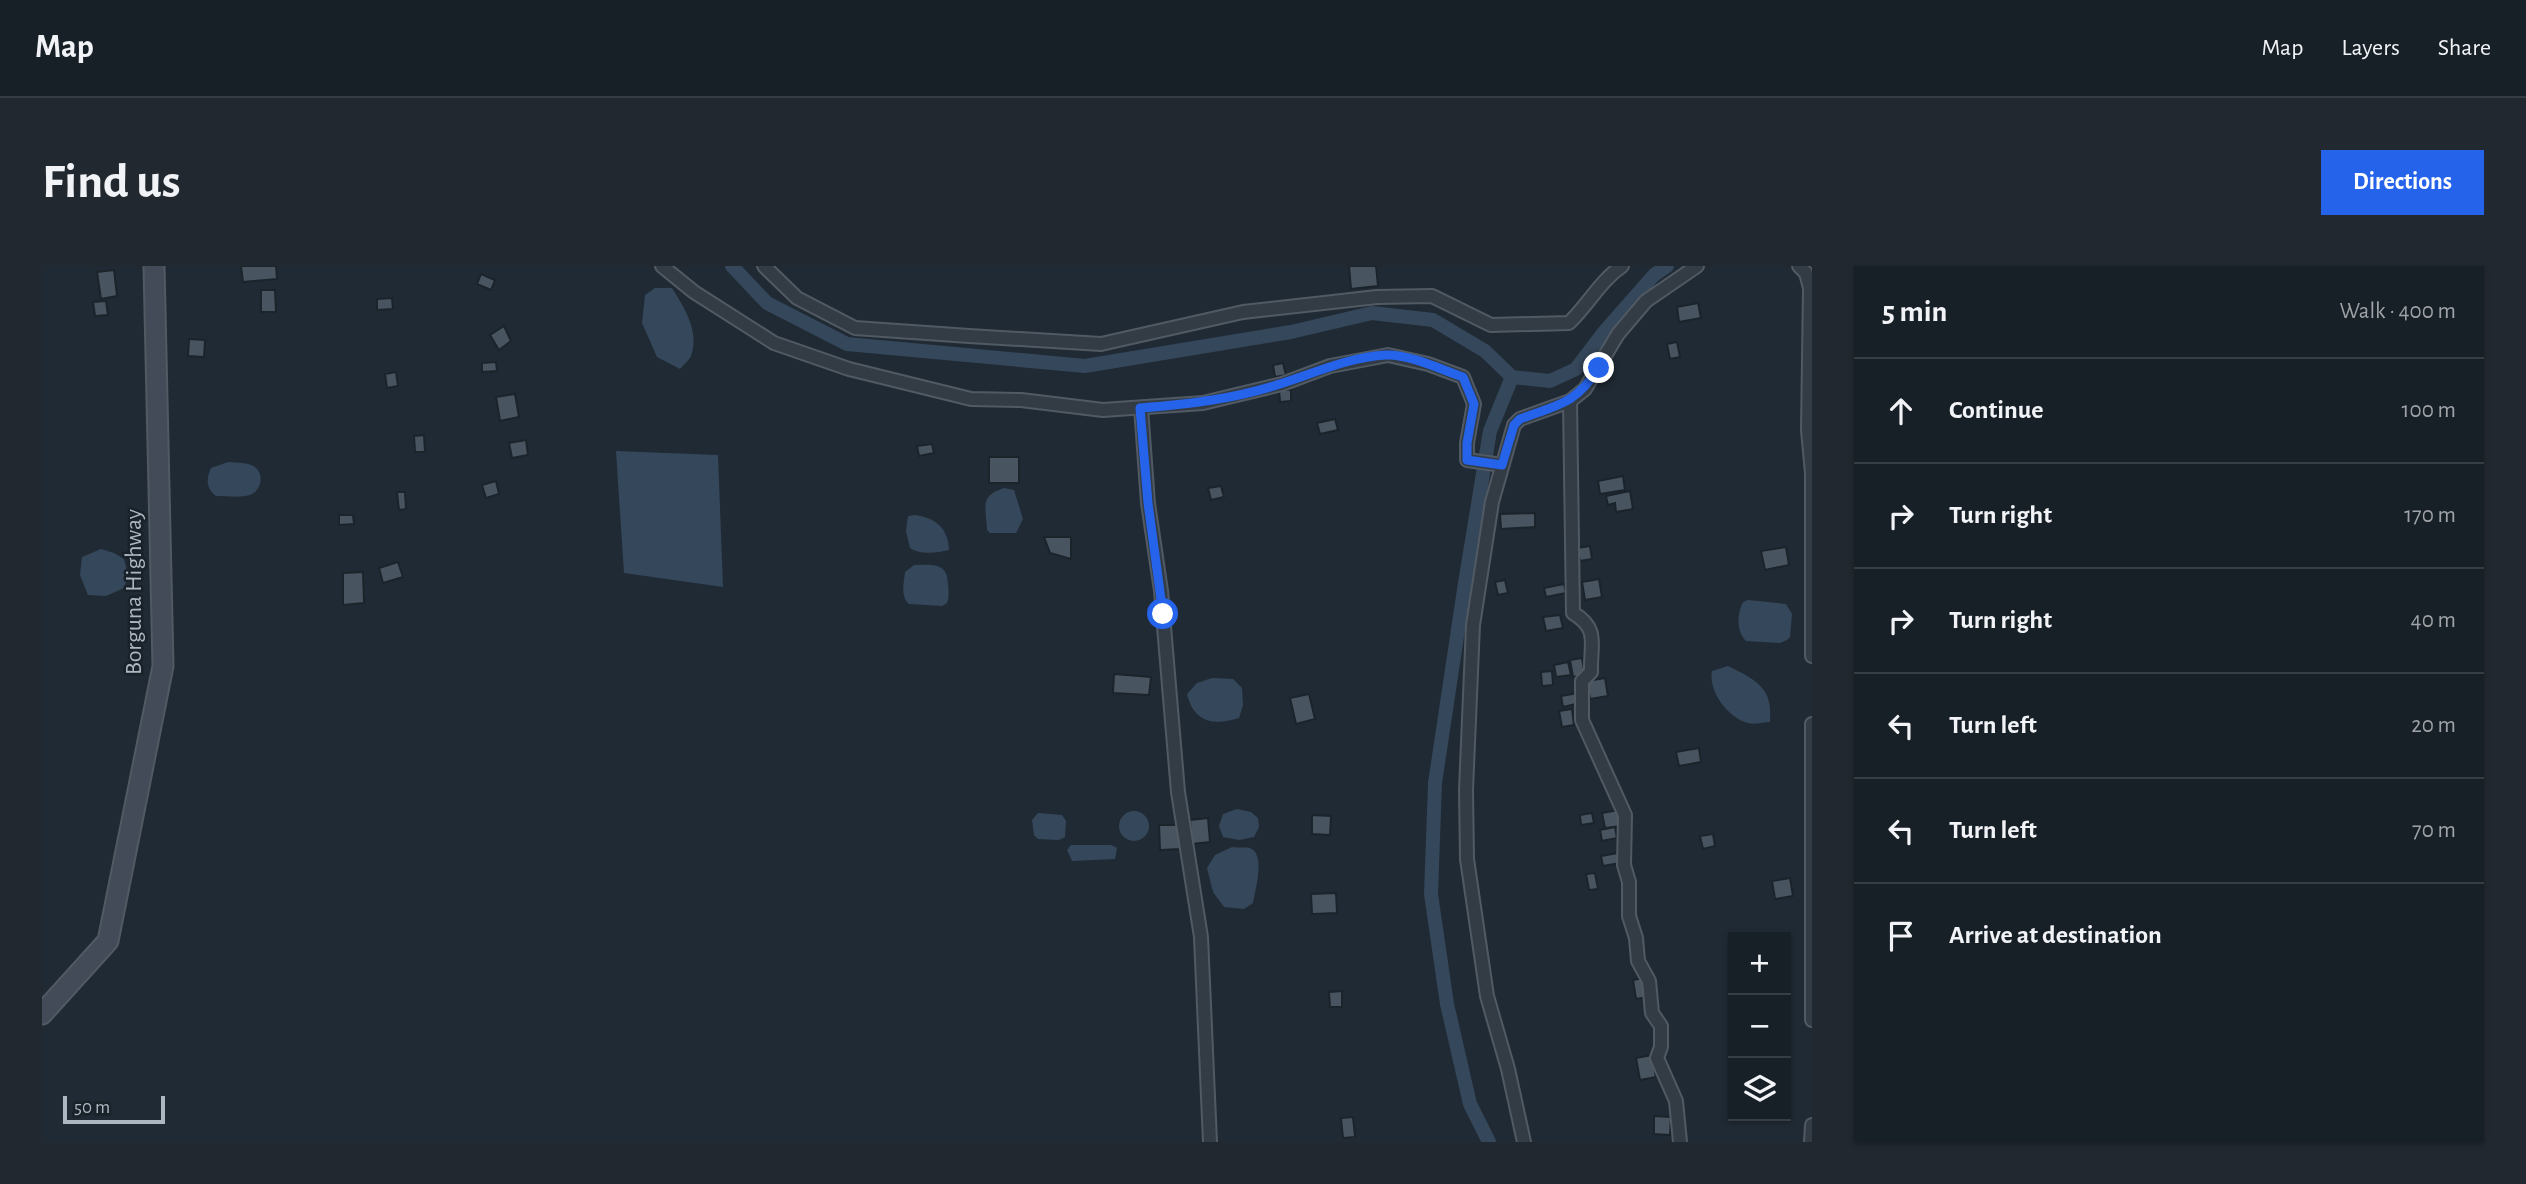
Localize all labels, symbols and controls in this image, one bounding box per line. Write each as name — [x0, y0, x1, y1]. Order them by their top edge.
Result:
text: Map — [35, 31, 94, 64]
text: Map — [2261, 36, 2303, 60]
text: Layers — [2341, 36, 2400, 60]
text: Share — [2438, 36, 2491, 60]
button: Directions — [2321, 150, 2484, 215]
text: Find us — [42, 158, 181, 207]
text: 5 min — [1882, 297, 1947, 327]
text: Walk · 400 m — [2340, 300, 2456, 323]
route end — [1583, 352, 1614, 383]
icon: ahead — [1882, 392, 1920, 430]
text: Continue — [1949, 397, 2044, 423]
text: 100 m — [2402, 399, 2456, 422]
icon: right — [1882, 497, 1920, 535]
text: Turn right — [1949, 502, 2052, 528]
text: 170 m — [2404, 504, 2456, 527]
street label: Borguna Highway — [122, 509, 146, 675]
route start — [1147, 598, 1178, 629]
icon: right — [1882, 602, 1920, 640]
text: Turn right — [1949, 607, 2052, 633]
text: 40 m — [2411, 609, 2456, 632]
icon: left — [1882, 707, 1920, 745]
text: Turn left — [1949, 712, 2037, 738]
text: 20 m — [2411, 714, 2456, 737]
icon: left — [1882, 812, 1920, 850]
text: Turn left — [1949, 817, 2037, 843]
text: 70 m — [2412, 819, 2456, 842]
icon: arrive — [1882, 917, 1920, 955]
text: Arrive at destination — [1949, 922, 2162, 948]
map controls — [1728, 932, 1791, 1121]
button: + — [1728, 932, 1791, 995]
button: − — [1728, 995, 1791, 1058]
button: layers — [1728, 1058, 1791, 1121]
scale bar — [63, 1093, 164, 1125]
text: 50 m — [74, 1098, 110, 1117]

